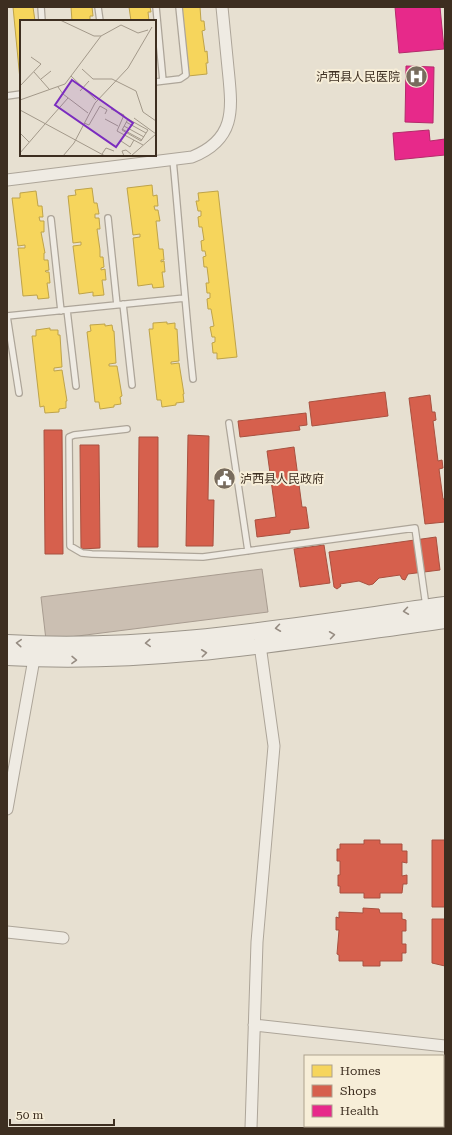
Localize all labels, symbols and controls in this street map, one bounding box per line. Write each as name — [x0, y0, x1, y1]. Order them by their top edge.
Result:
inset map — [20, 20, 156, 156]
hospital icon: 泸西县人民医院 — [403, 64, 429, 90]
place label: 泸西县人民医院 — [316, 70, 400, 84]
public building icon: 泸西县人民政府 — [212, 466, 238, 492]
place label: 泸西县人民政府 — [240, 472, 324, 486]
one-way arrow — [403, 606, 409, 615]
one-way arrow — [274, 623, 281, 632]
one-way arrow — [329, 631, 336, 640]
one-way arrow — [16, 639, 22, 648]
one-way arrow — [145, 639, 151, 647]
one-way arrow — [201, 648, 207, 657]
one-way arrow — [71, 656, 77, 664]
legend — [304, 1055, 444, 1127]
text: Homes — [340, 1064, 381, 1078]
text: Shops — [340, 1084, 376, 1098]
scale bar — [10, 1101, 114, 1127]
text: Health — [340, 1104, 379, 1118]
text: 50 m — [16, 1108, 43, 1122]

